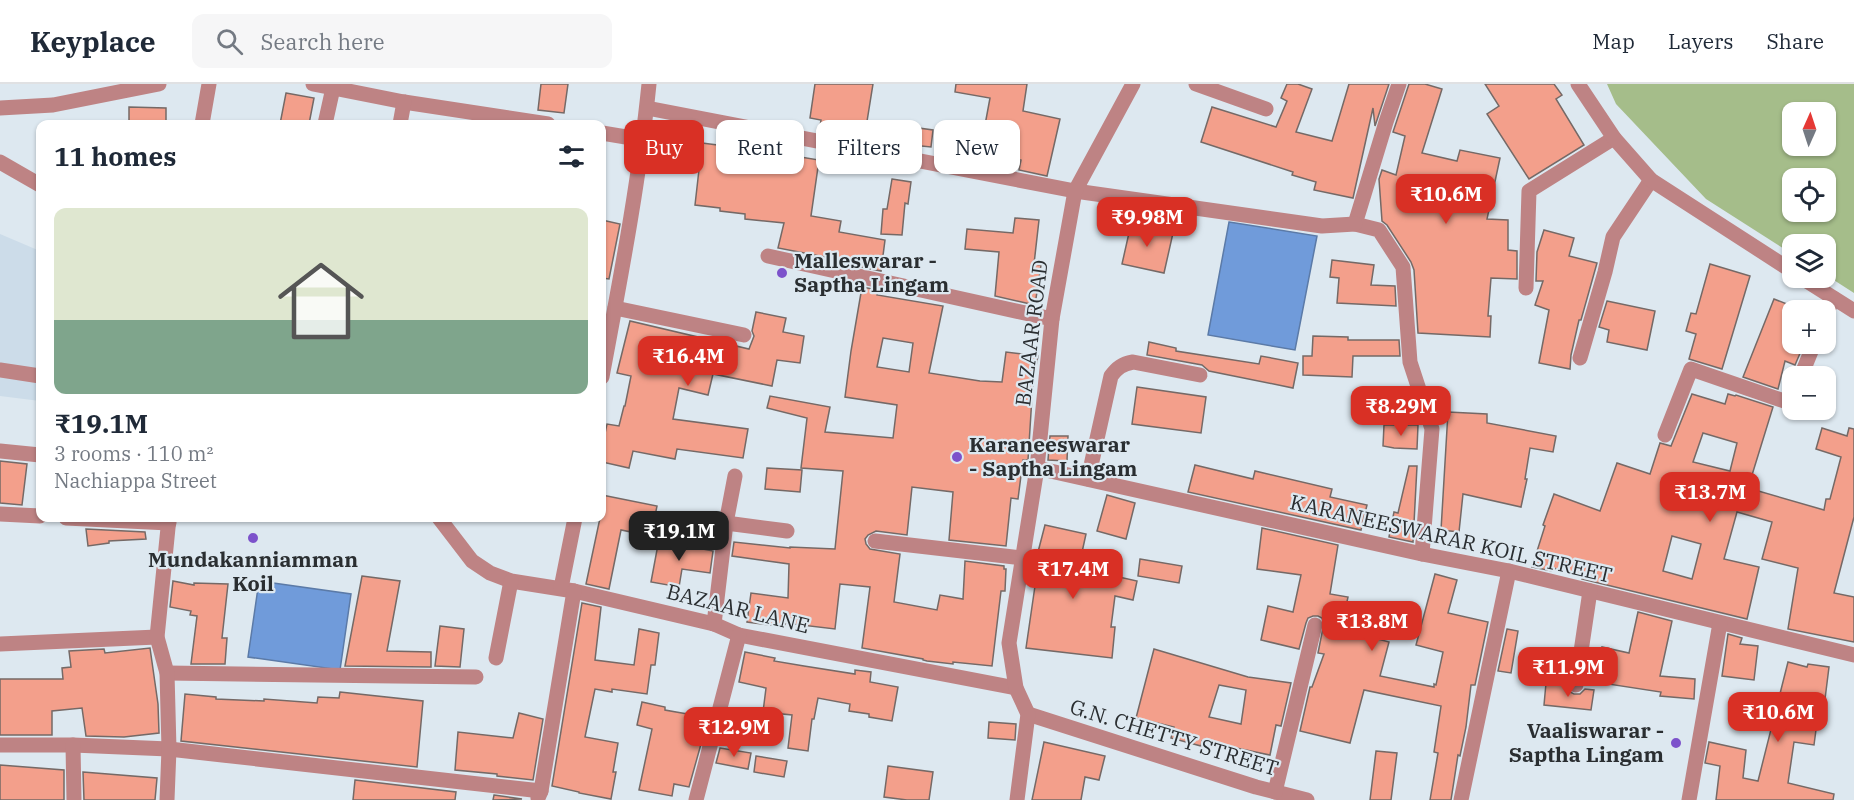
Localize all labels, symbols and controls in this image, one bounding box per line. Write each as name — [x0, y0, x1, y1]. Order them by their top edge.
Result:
search box — [192, 14, 612, 68]
text: Keyplace — [30, 23, 156, 60]
icon: search — [213, 25, 246, 58]
text: Search here — [261, 27, 385, 56]
text: Map — [1592, 27, 1635, 55]
text: Layers — [1668, 27, 1734, 55]
text: Share — [1767, 27, 1824, 55]
north arrow — [1782, 102, 1836, 156]
map controls — [1782, 102, 1836, 420]
chip: Buy — [624, 120, 704, 174]
chip: Rent — [716, 120, 804, 174]
chip: Filters — [816, 120, 922, 174]
chip: New — [934, 120, 1020, 174]
text: 11 homes — [54, 139, 176, 173]
icon: filters — [555, 140, 588, 173]
button: locate — [1782, 168, 1836, 222]
pin: ₹10.6M — [1397, 174, 1495, 225]
text: ₹10.6M — [1410, 180, 1482, 207]
pin: ₹9.98M — [1098, 197, 1196, 248]
text: ₹9.98M — [1111, 203, 1183, 230]
button: layers — [1782, 234, 1836, 288]
place label: Malleswarar - Saptha Lingam — [794, 246, 949, 298]
icon: home — [267, 247, 375, 355]
street label: BAZAAR ROAD — [1008, 258, 1054, 408]
marker: Malleswarar - Saptha Lingam — [775, 266, 789, 280]
button: + — [1782, 300, 1836, 354]
pin: ₹16.4M — [639, 336, 737, 387]
text: ₹16.4M — [652, 342, 724, 369]
button: − — [1782, 366, 1836, 420]
pin: ₹8.29M — [1352, 386, 1450, 437]
text: ₹8.29M — [1365, 392, 1437, 419]
text: ₹19.1M — [54, 406, 148, 440]
place label: Karaneeswarar - Saptha Lingam — [969, 430, 1137, 482]
text: 3 rooms · 110 m² — [54, 440, 213, 467]
marker: Karaneeswarar - Saptha Lingam — [950, 450, 964, 464]
text: Nachiappa Street — [54, 467, 217, 494]
pin: ₹13.7M — [1661, 472, 1759, 523]
text: ₹13.7M — [1674, 478, 1746, 505]
street label: KARANEESWARAR KOIL STREET — [1288, 487, 1615, 589]
pin: ₹19.1M — [630, 511, 728, 562]
text: ₹19.1M — [643, 517, 715, 544]
marker: Mundakanniamman Koil — [246, 531, 260, 545]
place label: Mundakanniamman Koil — [148, 545, 358, 597]
pin: ₹17.4M — [1024, 549, 1122, 600]
text: ₹17.4M — [1037, 555, 1109, 582]
street label: BAZAAR LANE — [664, 577, 813, 639]
pin: ₹13.8M — [1323, 601, 1421, 652]
text: ₹13.8M — [1336, 607, 1408, 634]
pin: ₹11.9M — [1519, 647, 1617, 698]
text: ₹11.9M — [1532, 653, 1604, 680]
street label: G.N. CHETTY STREET — [1067, 692, 1282, 782]
pin: ₹10.6M — [1729, 692, 1827, 743]
text: ₹10.6M — [1742, 698, 1814, 725]
pin: ₹12.9M — [685, 707, 783, 758]
text: ₹12.9M — [698, 713, 770, 740]
place label: Vaaliswarar - Saptha Lingam — [1509, 716, 1664, 768]
marker: Vaaliswarar - Saptha Lingam — [1669, 736, 1683, 750]

